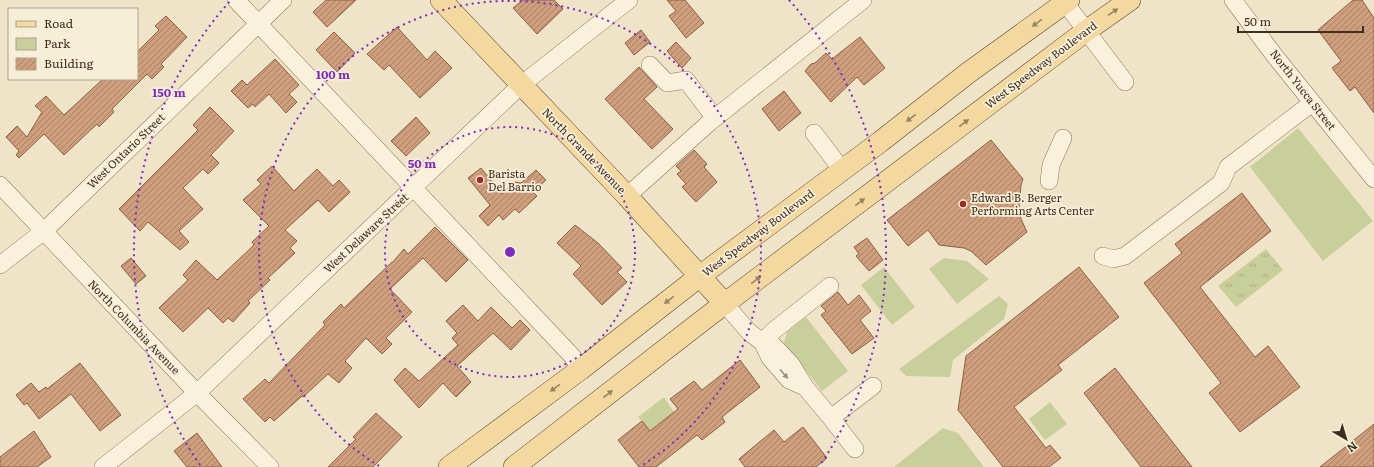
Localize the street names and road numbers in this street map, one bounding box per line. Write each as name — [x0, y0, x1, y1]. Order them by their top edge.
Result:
street label: West Speedway Boulevard — [981, 17, 1100, 112]
street label: North Yucca Street — [1267, 46, 1341, 134]
street label: North Grande Avenue — [539, 104, 630, 197]
street label: West Ontario Street — [83, 109, 168, 192]
street label: West Speedway Boulevard — [698, 185, 817, 280]
street label: West Delaware Street — [319, 188, 412, 276]
street label: North Columbia Avenue — [85, 275, 184, 377]

